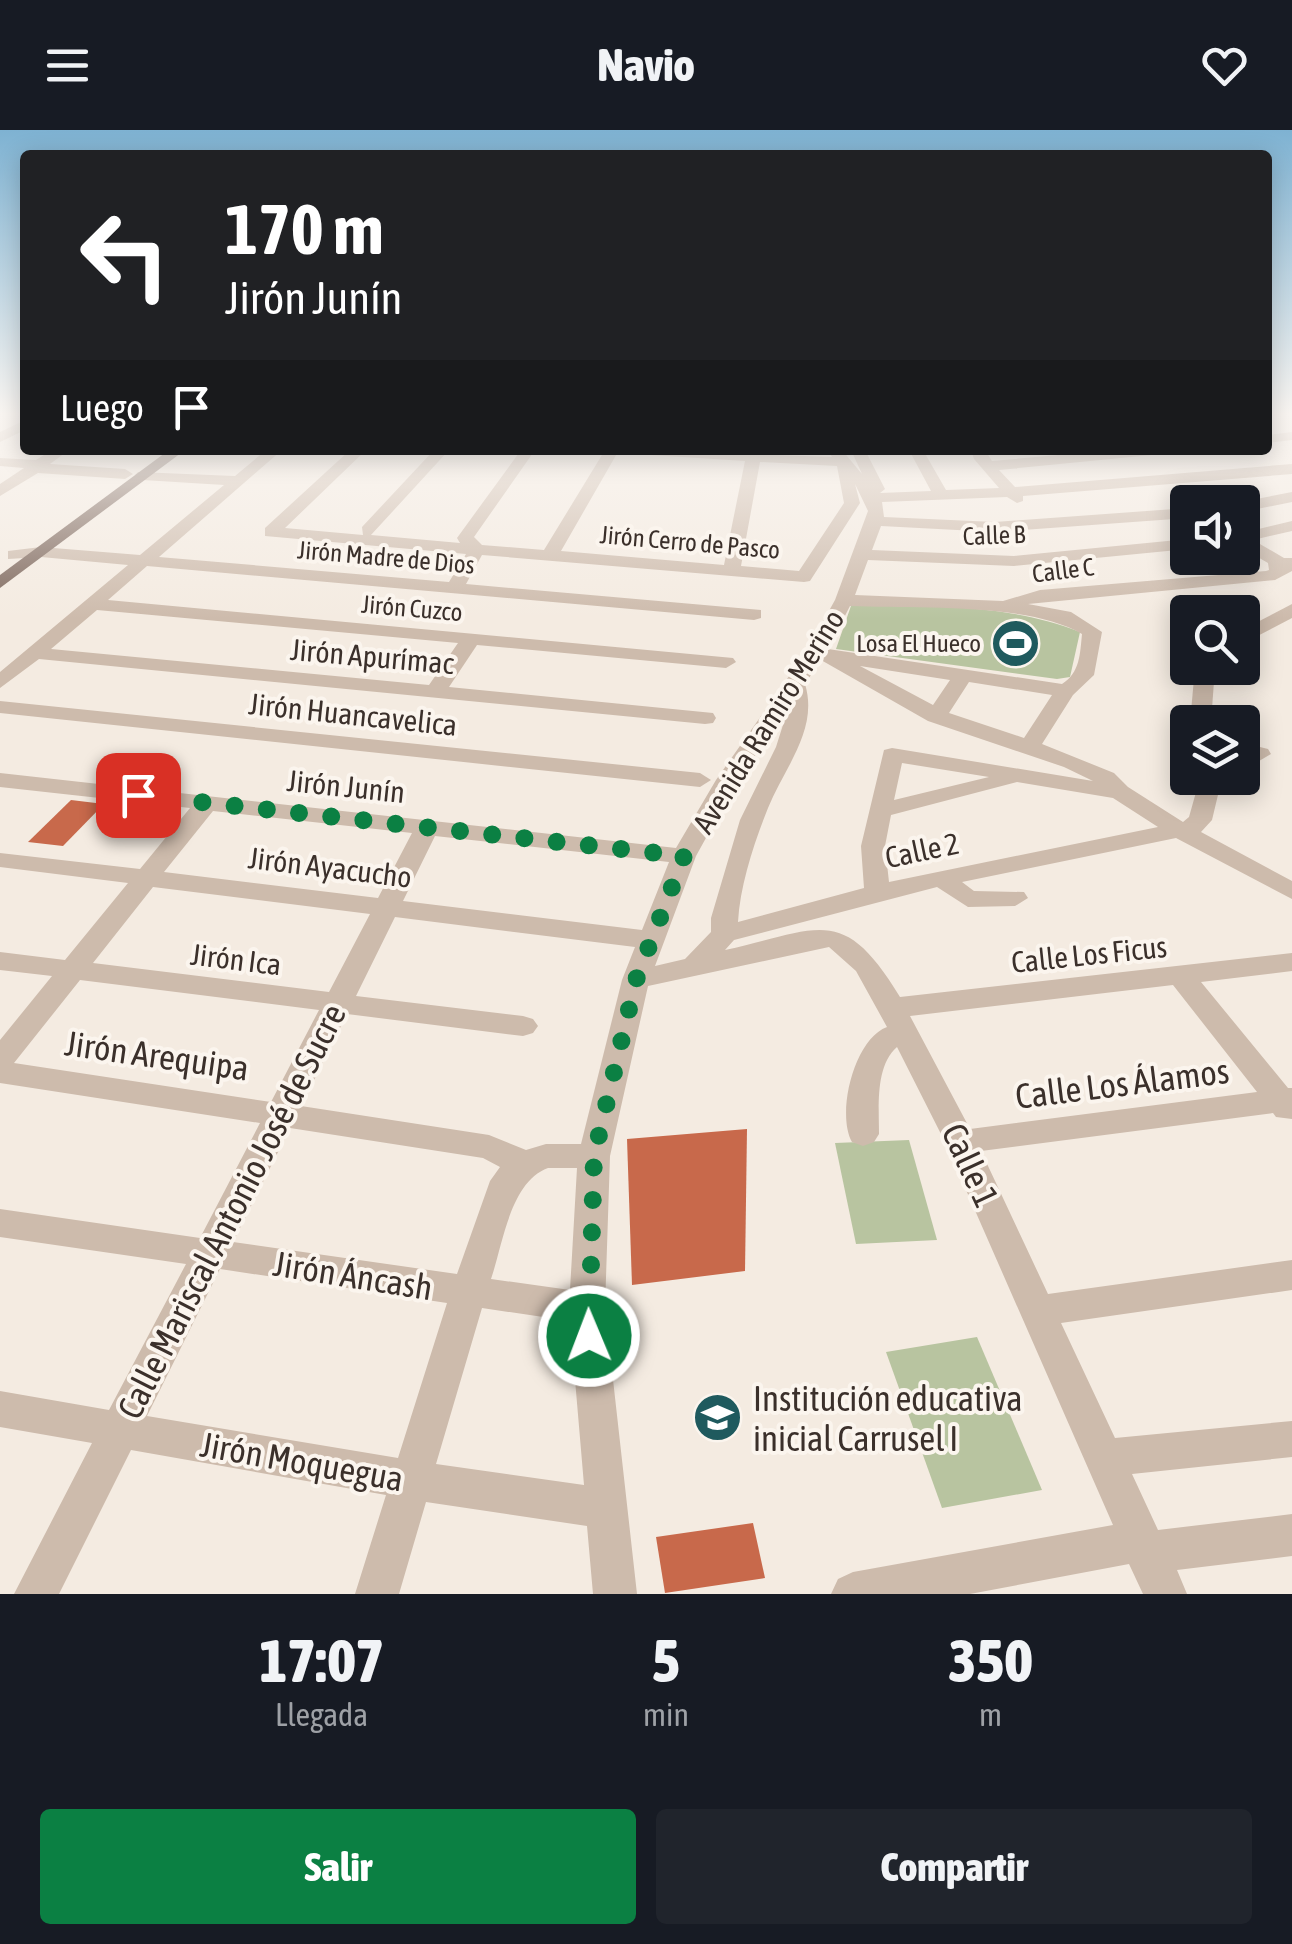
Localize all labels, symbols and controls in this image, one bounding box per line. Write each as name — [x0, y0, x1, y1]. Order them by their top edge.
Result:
icon: menu — [40, 38, 95, 93]
icon: heart — [1197, 38, 1252, 93]
text: Navio — [597, 39, 695, 91]
text: 170 m — [225, 189, 384, 269]
icon: left — [60, 190, 190, 320]
text: Jirón Junín — [225, 272, 402, 324]
icon: arrive — [164, 380, 219, 435]
text: Luego — [60, 386, 144, 429]
map controls — [1170, 485, 1260, 795]
button: sound — [1170, 485, 1260, 575]
street label: Jirón Cerro de Pasco — [599, 520, 781, 564]
street label: Calle B — [962, 520, 1026, 550]
street label: Jirón Madre de Dios — [296, 535, 476, 579]
street label: Calle C — [1031, 552, 1095, 588]
street label: Jirón Cuzco — [360, 590, 464, 626]
button: search — [1170, 595, 1260, 685]
street label: Avenida Ramiro Merino — [686, 603, 850, 839]
sports icon: Losa El Hueco — [990, 617, 1042, 669]
place label: Losa El Hueco — [856, 629, 981, 657]
street label: Jirón Apurímac — [289, 632, 456, 680]
street label: Jirón Huancavelica — [247, 686, 459, 742]
button: layers — [1170, 705, 1260, 795]
pin — [96, 753, 181, 838]
street label: Jirón Junín — [285, 763, 407, 809]
icon: arrive — [111, 768, 166, 823]
street label: Calle 2 — [882, 826, 962, 874]
street label: Jirón Ayacucho — [246, 840, 414, 894]
street label: Calle Los Ficus — [1009, 929, 1169, 979]
street label: Jirón Ica — [189, 937, 283, 981]
street label: Calle Mariscal Antonio José de Sucre — [109, 997, 353, 1425]
street label: Jirón Arequipa — [62, 1022, 252, 1088]
street label: Calle Los Álamos — [1013, 1050, 1231, 1116]
street label: Calle 1 — [934, 1117, 1008, 1213]
street label: Jirón Áncash — [271, 1243, 435, 1307]
position arrow — [537, 1284, 641, 1388]
place label: Institución educativa inicial Carrusel I — [753, 1378, 1023, 1458]
school or university icon: Institución educativa inicial Carrusel I — [692, 1392, 744, 1444]
street label: Jirón Moquegua — [197, 1423, 407, 1499]
text: 17:07 — [259, 1626, 384, 1695]
text: 5 — [652, 1626, 680, 1695]
text: 350 — [948, 1626, 1033, 1695]
text: Llegada — [275, 1696, 368, 1733]
text: min — [643, 1696, 689, 1733]
text: m — [979, 1696, 1002, 1733]
button: Salir — [40, 1809, 636, 1924]
button: Compartir — [656, 1809, 1252, 1924]

